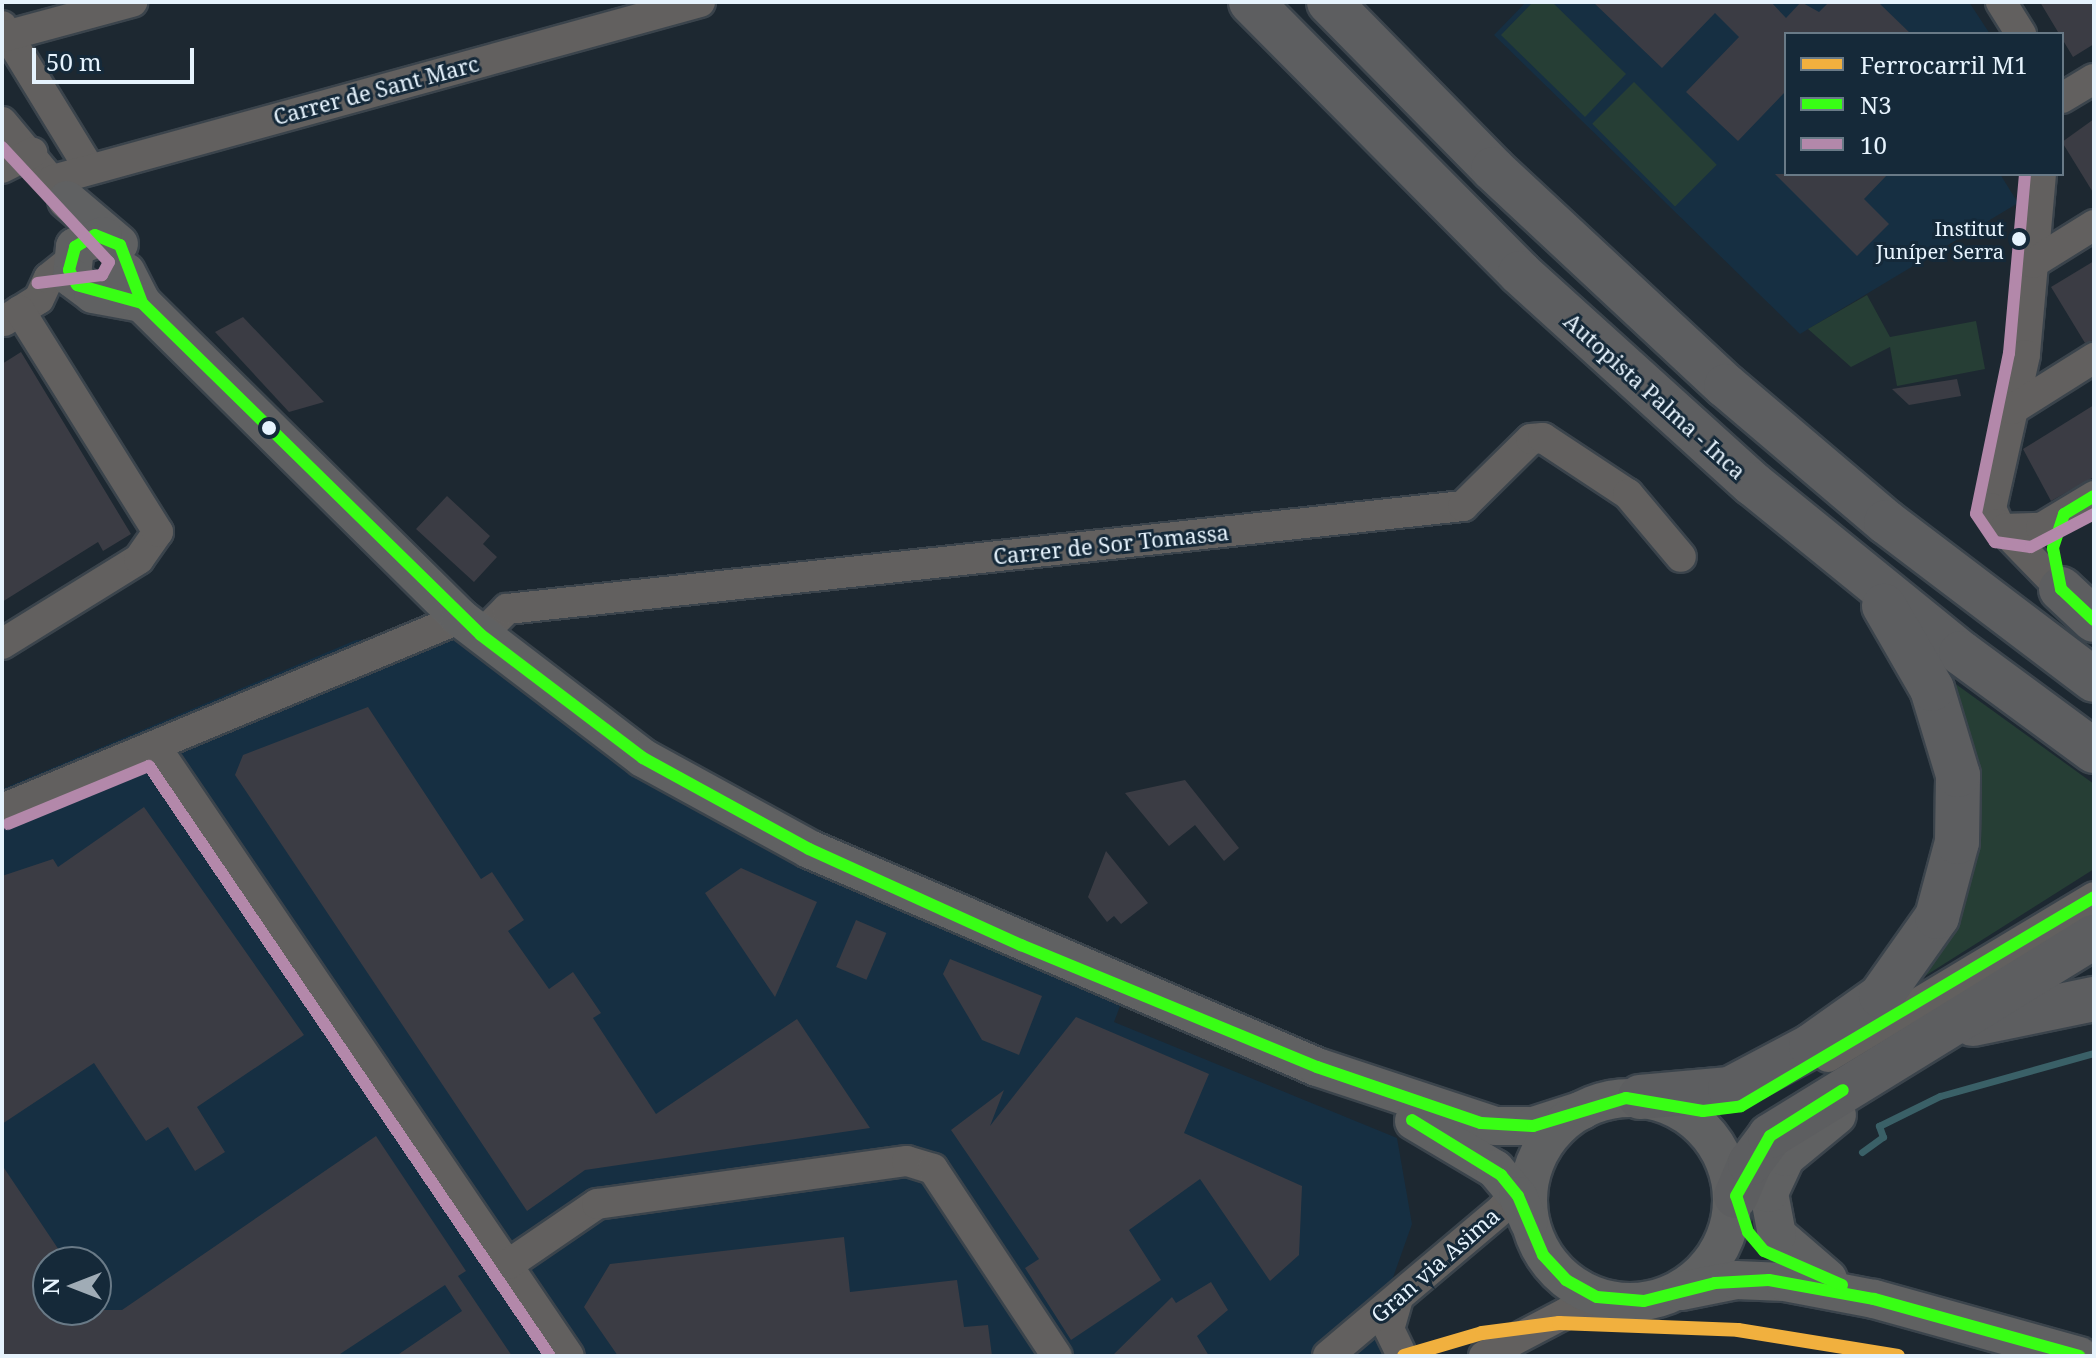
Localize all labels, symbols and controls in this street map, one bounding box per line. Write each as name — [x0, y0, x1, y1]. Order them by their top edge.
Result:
scale bar — [36, 32, 198, 82]
legend — [1784, 32, 2064, 176]
text: 50 m — [46, 45, 102, 78]
text: Ferrocarril M1 — [1860, 48, 2028, 81]
street label: Carrer de Sant Marc — [270, 50, 482, 130]
text: N3 — [1860, 88, 1892, 121]
text: 10 — [1860, 128, 1887, 161]
place label: Institut Juníper Serra — [1876, 216, 2004, 263]
marker: Institut Juníper Serra — [2011, 231, 2027, 247]
street label: Autopista Palma - Inca — [1559, 308, 1751, 484]
unlabelled marker — [261, 420, 277, 436]
street label: Carrer de Sor Tomassa — [992, 519, 1230, 569]
street label: Gran via Asima — [1365, 1202, 1505, 1328]
north arrow — [32, 1246, 112, 1326]
text: N — [35, 1277, 65, 1295]

